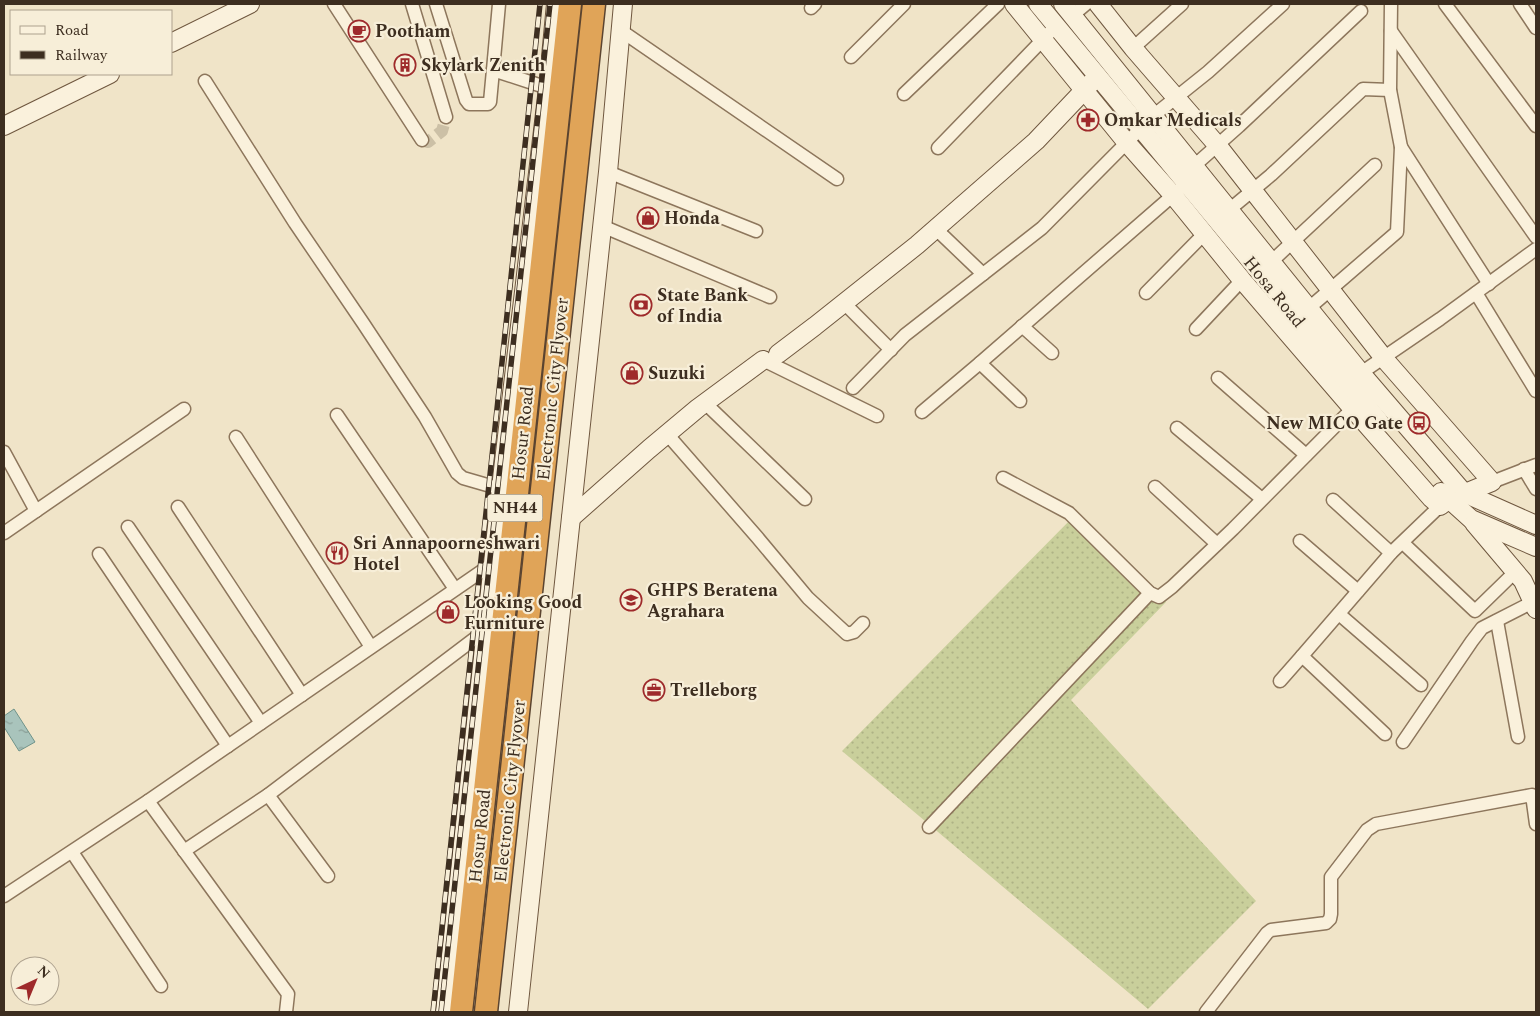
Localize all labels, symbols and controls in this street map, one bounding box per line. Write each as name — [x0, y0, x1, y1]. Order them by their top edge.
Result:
legend — [10, 10, 172, 75]
place label: Pootham — [375, 18, 451, 45]
text: Road — [55, 19, 89, 42]
cafe icon: Pootham — [347, 19, 371, 43]
text: Railway — [55, 44, 108, 67]
place label: Skylark Zenith — [421, 52, 545, 79]
building icon: Skylark Zenith — [393, 53, 417, 77]
place label: Omkar Medicals — [1104, 107, 1242, 134]
pharmacy icon: Omkar Medicals — [1076, 108, 1100, 132]
place label: Honda — [664, 205, 721, 232]
shop icon: Honda — [636, 206, 660, 230]
street label: Hosa Road — [1236, 250, 1312, 334]
place label: State Bank of India — [657, 282, 748, 330]
bank icon: State Bank of India — [629, 293, 653, 317]
street label: Electronic City Flyover — [530, 296, 576, 482]
place label: Suzuki — [648, 360, 705, 387]
shop icon: Suzuki — [620, 361, 644, 385]
street label: Hosur Road — [505, 385, 541, 481]
place label: New MICO Gate — [1266, 410, 1403, 437]
bus stop icon: New MICO Gate — [1407, 411, 1431, 435]
road number: NH44 — [488, 494, 542, 522]
place label: Sri Annapoorneshwari Hotel — [353, 530, 540, 578]
restaurant icon: Sri Annapoorneshwari Hotel — [325, 541, 349, 565]
place label: GHPS Beratena Agrahara — [647, 577, 779, 625]
school or university icon: GHPS Beratena Agrahara — [619, 588, 643, 612]
place label: Looking Good Furniture — [464, 589, 583, 637]
shop icon: Looking Good Furniture — [436, 600, 460, 624]
place label: Trelleborg — [670, 677, 757, 704]
office icon: Trelleborg — [642, 678, 666, 702]
street label: Electronic City Flyover — [487, 698, 533, 884]
street label: Hosur Road — [462, 788, 498, 884]
north arrow — [10, 956, 60, 1006]
text: N — [32, 960, 55, 984]

